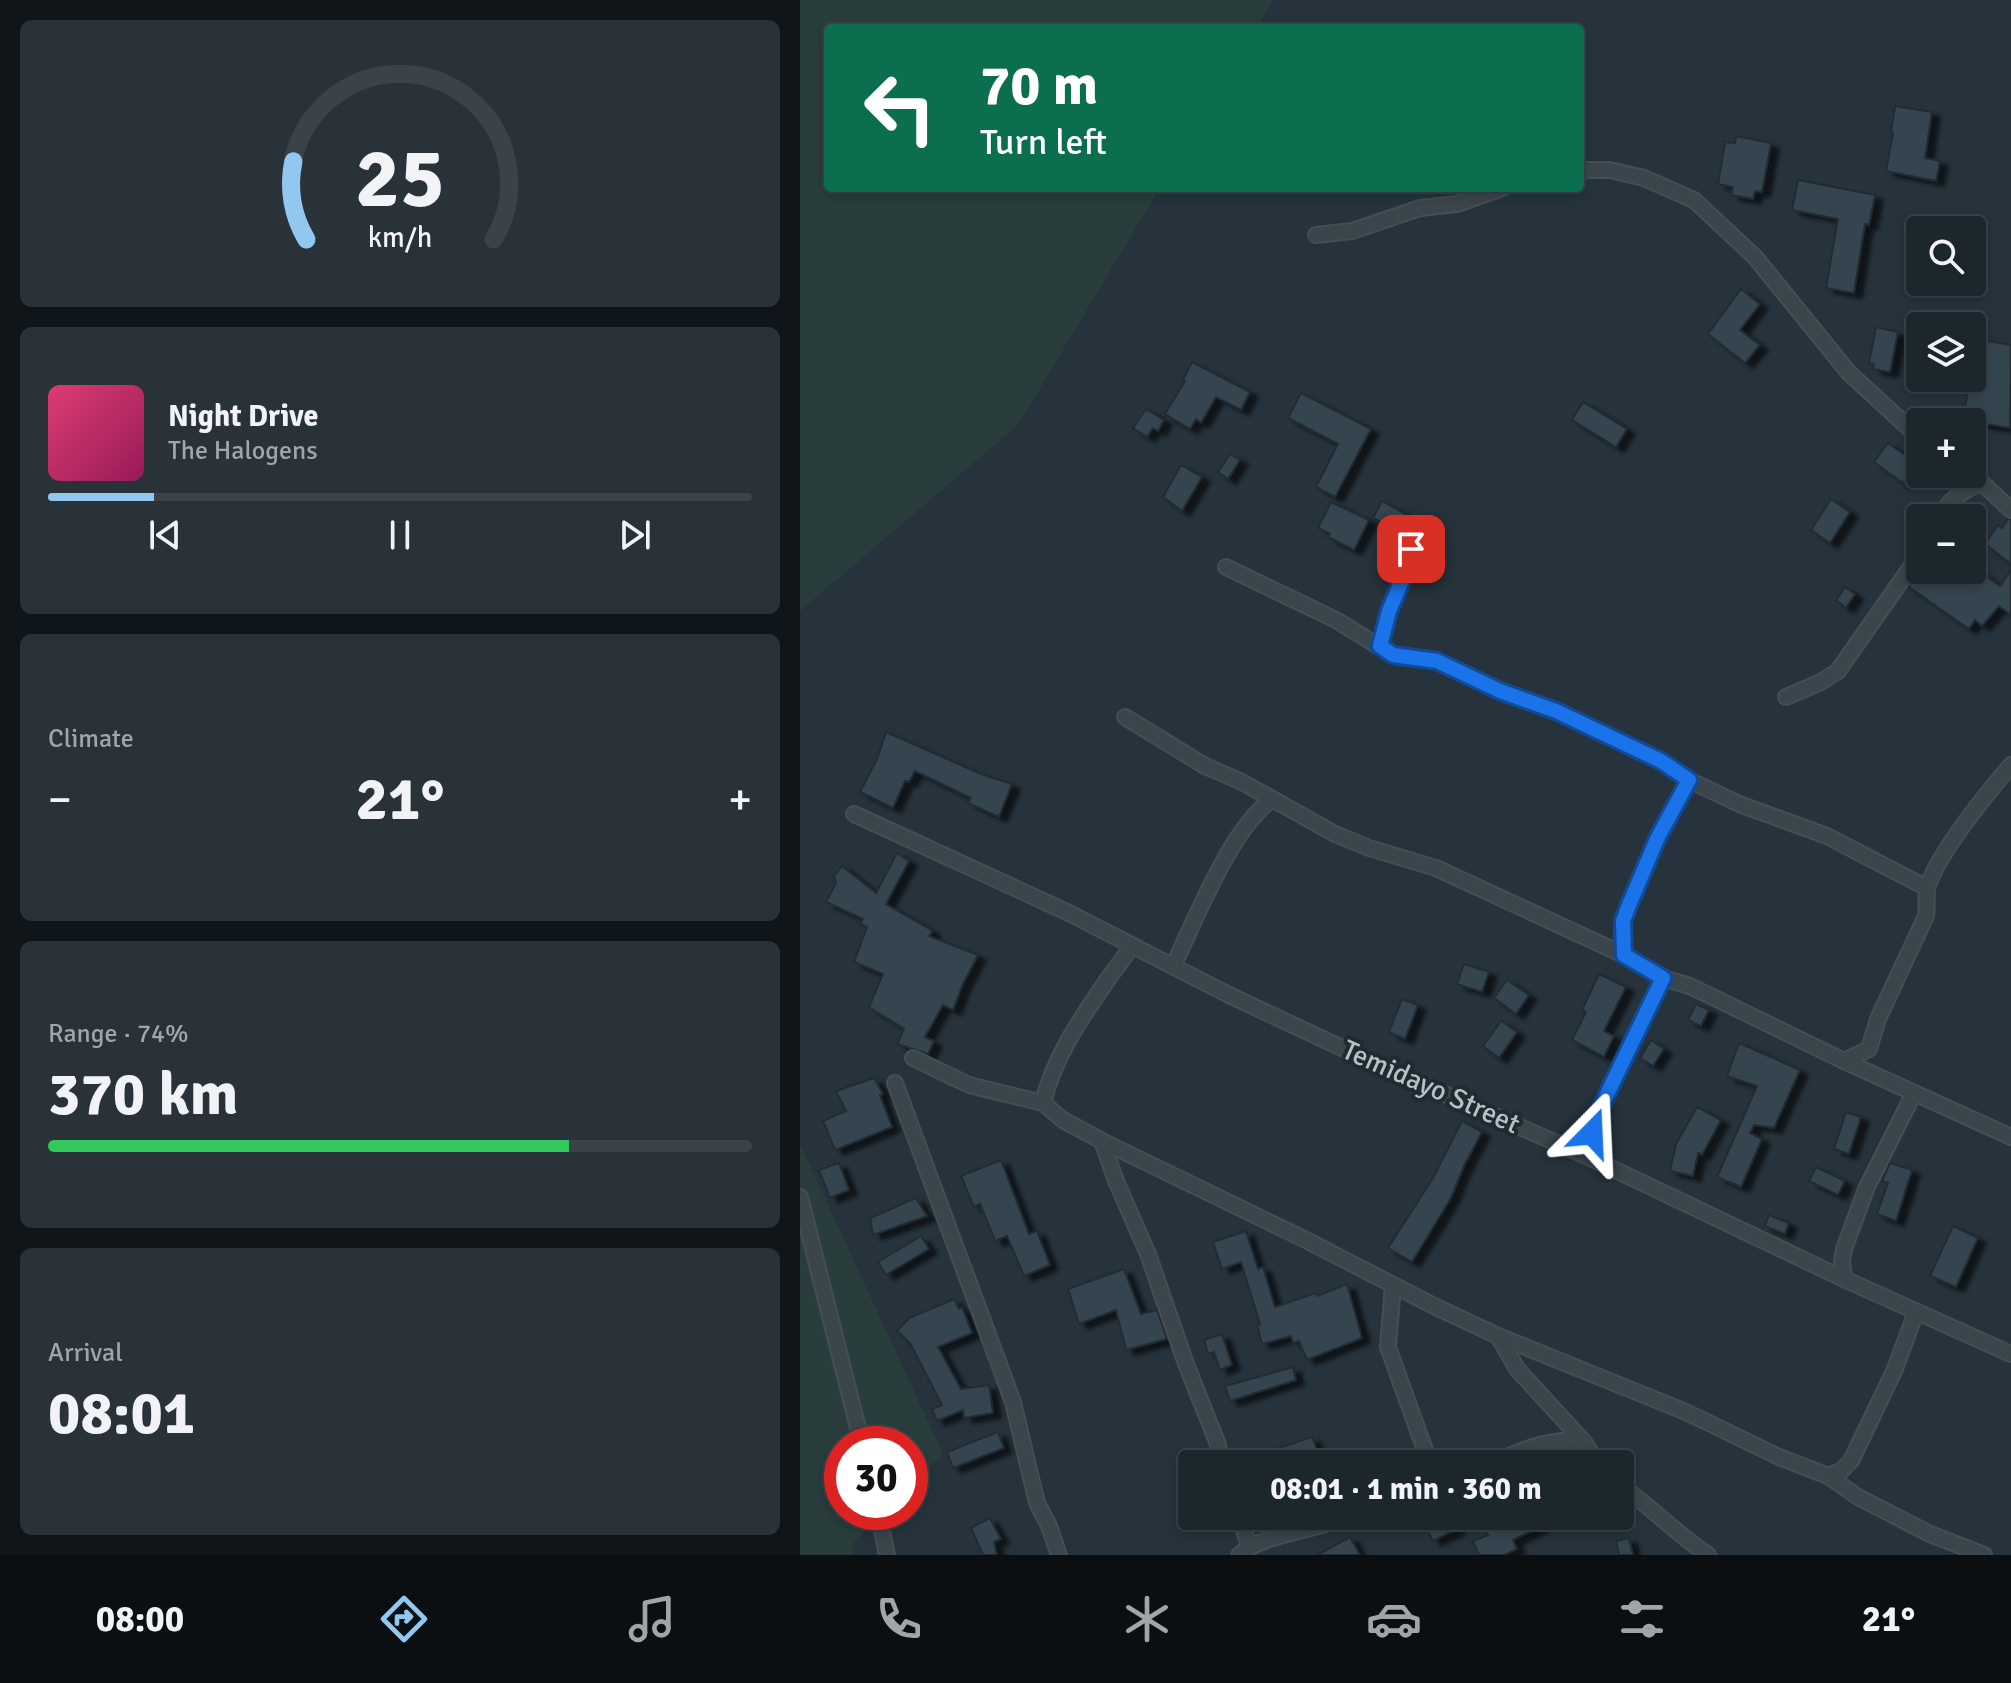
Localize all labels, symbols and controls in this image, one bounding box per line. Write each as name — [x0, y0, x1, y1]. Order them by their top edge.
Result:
text: 70 m — [980, 51, 1098, 120]
icon: left — [848, 56, 952, 160]
text: Turn left — [980, 120, 1107, 165]
text: 25 — [355, 127, 445, 229]
map controls — [1906, 216, 1986, 584]
button: search — [1906, 216, 1986, 296]
text: km/h — [368, 220, 432, 255]
button: layers — [1906, 312, 1986, 392]
text: Night Drive — [168, 398, 318, 435]
button: + — [1906, 408, 1986, 488]
text: The Halogens — [168, 435, 318, 467]
button: − — [1906, 504, 1986, 584]
icon: previous — [143, 513, 187, 557]
icon: pause — [378, 513, 422, 557]
icon: next — [613, 513, 657, 557]
pin — [1377, 515, 1445, 583]
icon: arrive — [1389, 527, 1433, 571]
text: Climate — [48, 723, 134, 755]
text: 21° — [356, 763, 444, 837]
text: − — [48, 773, 72, 827]
text: + — [728, 773, 752, 827]
text: Range · 74% — [48, 1018, 189, 1050]
street label: Temidayo Street — [1337, 1033, 1525, 1141]
text: 370 km — [48, 1058, 238, 1132]
position arrow — [1550, 1091, 1634, 1175]
text: Arrival — [48, 1337, 123, 1369]
text: 08:01 — [48, 1377, 195, 1451]
speed limit sign: 30 — [824, 1426, 928, 1530]
text: 08:01 · 1 min · 360 m — [1270, 1471, 1542, 1508]
icon: directions — [376, 1591, 432, 1647]
icon: music — [624, 1591, 680, 1647]
icon: phone — [871, 1591, 927, 1647]
icon: climate — [1119, 1591, 1175, 1647]
icon: car — [1366, 1591, 1422, 1647]
icon: filters — [1614, 1591, 1670, 1647]
text: 08:00 — [96, 1597, 184, 1642]
text: 21° — [1862, 1597, 1915, 1642]

